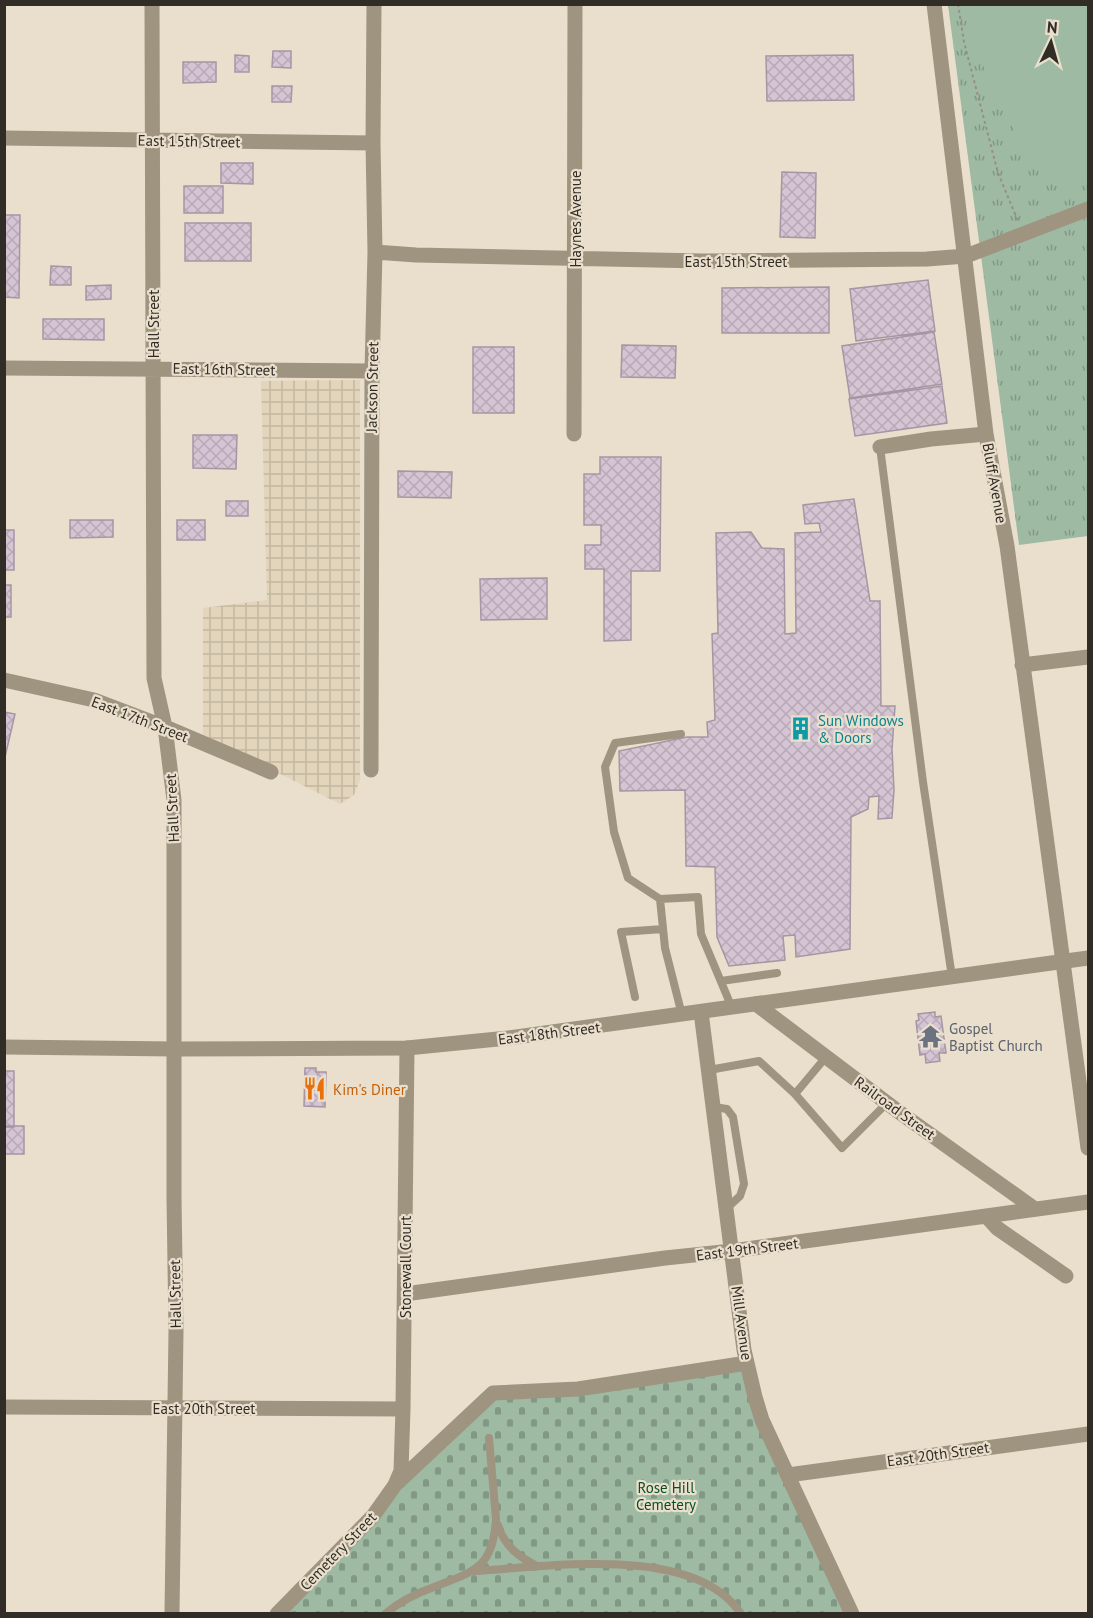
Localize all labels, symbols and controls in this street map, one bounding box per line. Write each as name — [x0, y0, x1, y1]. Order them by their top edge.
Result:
north arrow — [1021, 12, 1081, 72]
text: N — [1046, 17, 1058, 37]
street label: East 15th Street — [137, 131, 241, 151]
street label: Haynes Avenue — [566, 170, 585, 268]
street label: East 15th Street — [685, 252, 787, 271]
street label: Hall Street — [144, 290, 163, 358]
street label: Jackson Street — [362, 342, 382, 433]
street label: East 16th Street — [172, 359, 276, 379]
street label: Bluff Avenue — [979, 441, 1011, 525]
street label: East 17th Street — [89, 692, 191, 746]
place label: Sun Windows & Doors — [818, 711, 904, 747]
building icon: Sun Windows & Doors — [787, 716, 813, 742]
street label: Hall Street — [161, 773, 183, 843]
street label: East 18th Street — [497, 1017, 601, 1049]
place label: Gospel Baptist Church — [949, 1019, 1043, 1055]
temple icon: Gospel Baptist Church — [918, 1024, 944, 1050]
street label: Railroad Street — [851, 1072, 939, 1144]
restaurant icon: Kim's Diner — [302, 1076, 328, 1102]
place label: Kim's Diner — [333, 1080, 406, 1099]
street label: Stonewall Court — [396, 1216, 415, 1318]
street label: East 19th Street — [695, 1233, 799, 1265]
street label: Hall Street — [165, 1260, 185, 1328]
street label: Mill Avenue — [727, 1285, 757, 1361]
street label: East 20th Street — [153, 1399, 255, 1418]
street label: East 20th Street — [886, 1437, 990, 1471]
park label: Rose Hill Cemetery — [636, 1478, 696, 1514]
street label: Cemetery Street — [296, 1508, 380, 1594]

